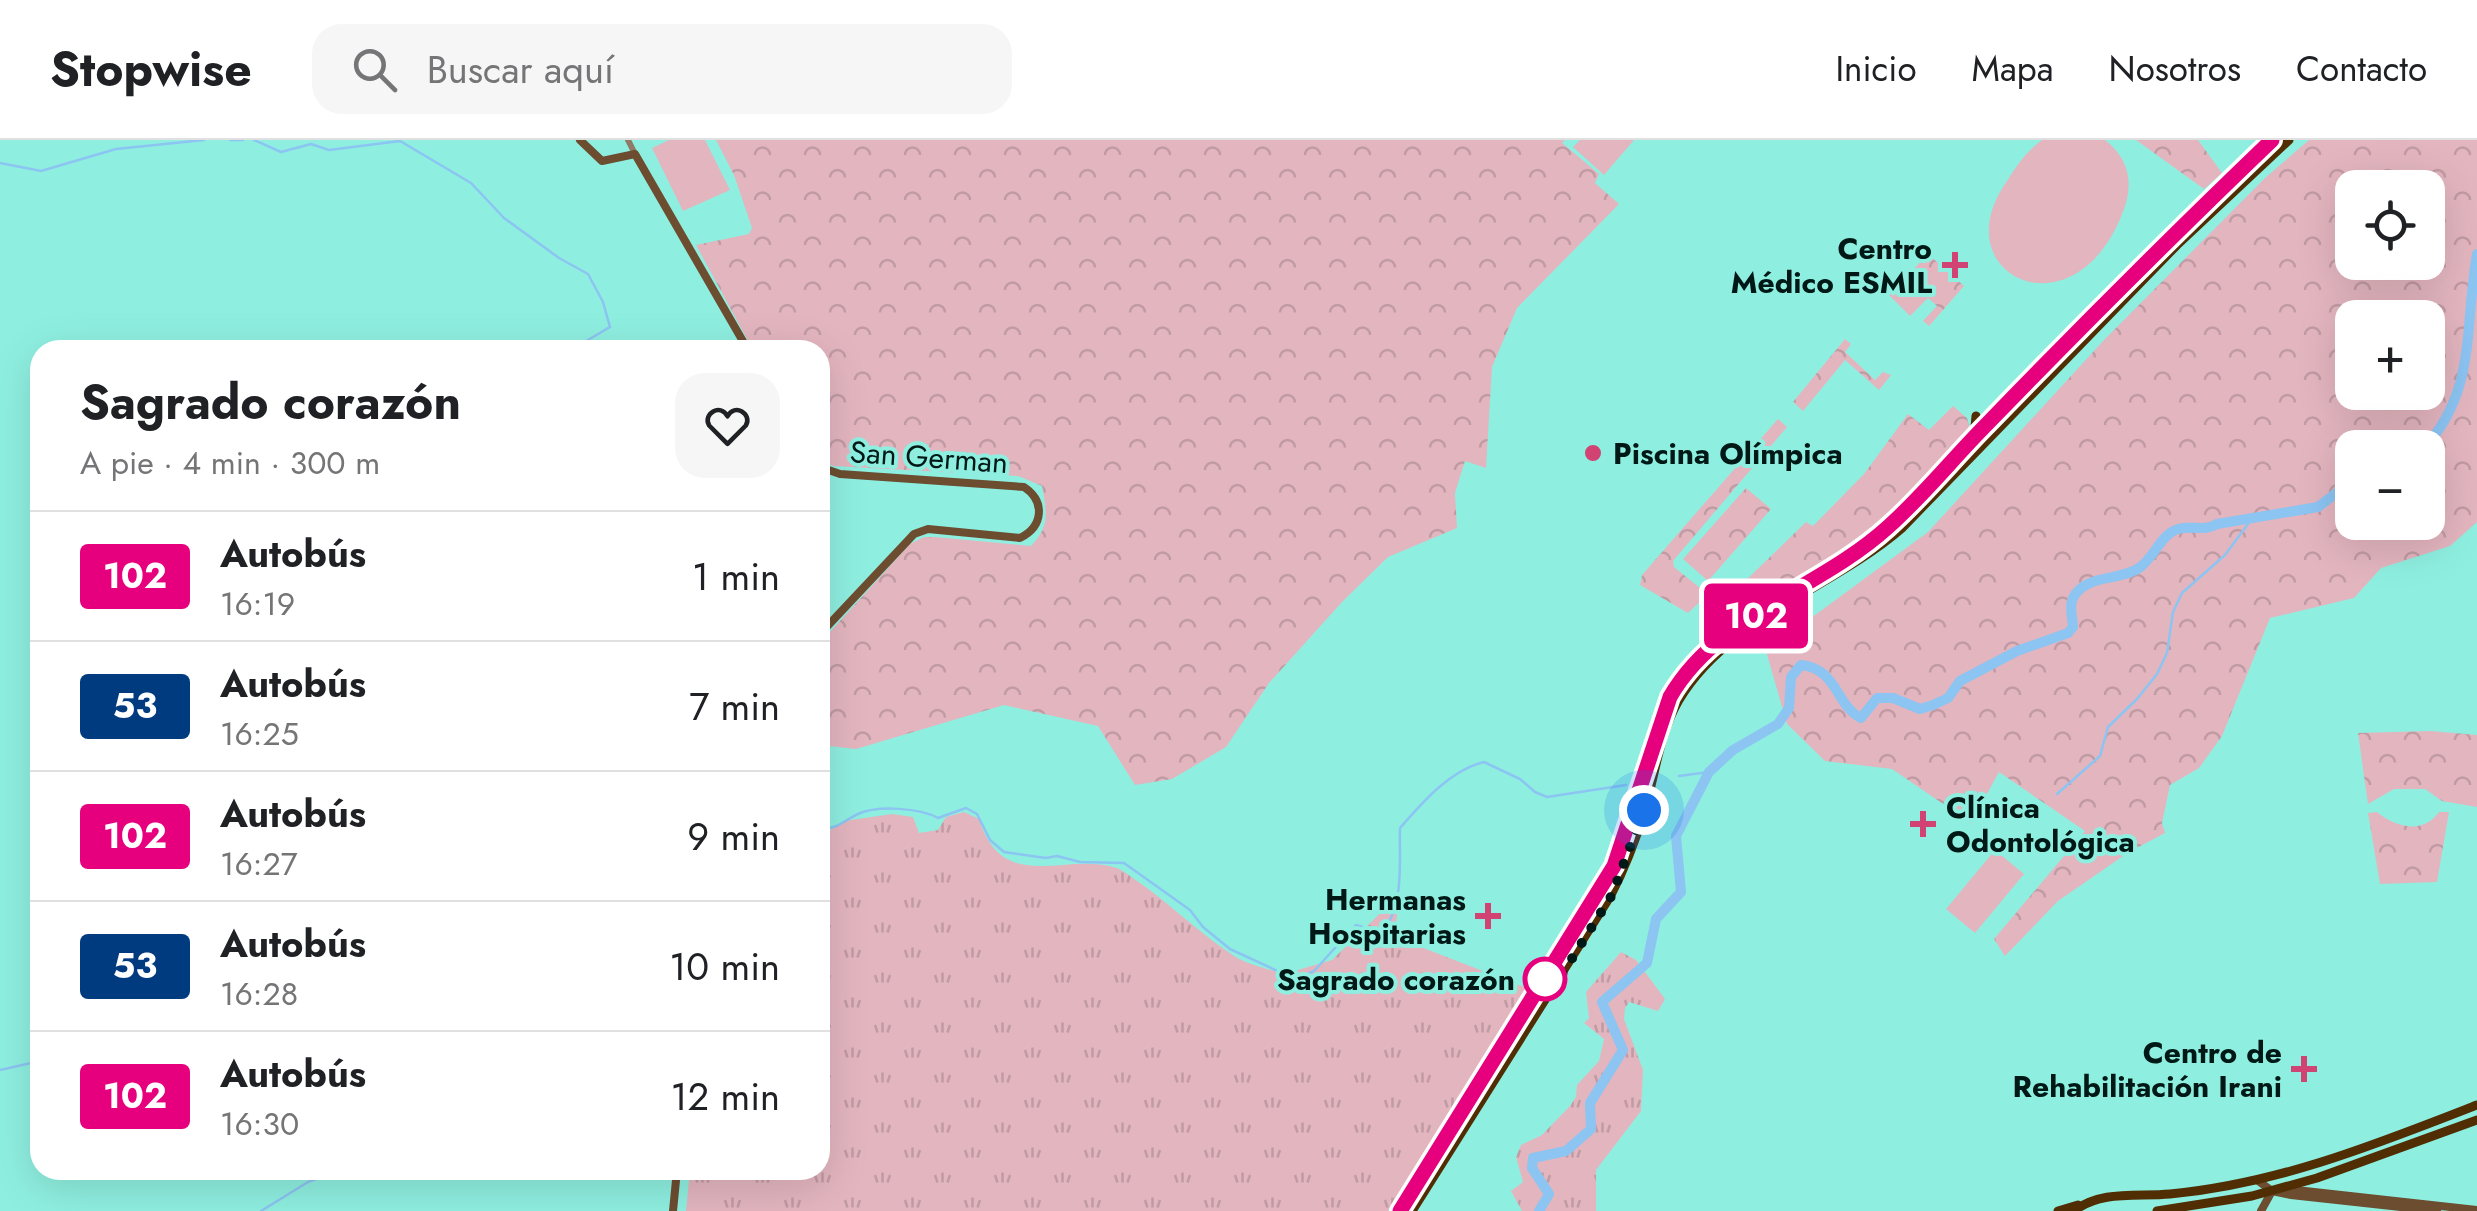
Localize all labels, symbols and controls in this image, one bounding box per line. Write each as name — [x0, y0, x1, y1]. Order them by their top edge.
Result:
search box — [312, 24, 1012, 114]
text: Stopwise — [50, 35, 252, 104]
icon: search — [347, 42, 402, 97]
text: Buscar aquí — [427, 42, 614, 97]
text: Inicio — [1836, 44, 1917, 94]
text: Mapa — [1972, 44, 2054, 94]
text: Nosotros — [2109, 44, 2241, 94]
text: Contacto — [2296, 44, 2427, 94]
map controls — [2335, 170, 2445, 540]
button: locate — [2335, 170, 2445, 280]
place label: Centro Médico ESMIL — [1731, 227, 1932, 304]
marker: Centro Médico ESMIL — [1942, 252, 1968, 278]
button: + — [2335, 300, 2445, 410]
text: Sagrado corazón — [80, 368, 461, 437]
button: heart — [675, 373, 780, 478]
street label: San German — [849, 430, 1009, 484]
button: − — [2335, 430, 2445, 540]
place label: Piscina Olímpica — [1613, 432, 1843, 475]
text: A pie · 4 min · 300 m — [80, 440, 380, 486]
marker: Piscina Olímpica — [1582, 442, 1604, 464]
text: Autobús — [220, 526, 366, 581]
text: 1 min — [692, 549, 780, 604]
text: 102 — [103, 551, 167, 601]
text: 16:19 — [220, 581, 295, 627]
line badge: 102 — [1698, 584, 1814, 648]
text: 102 — [1724, 591, 1788, 641]
text: Autobús — [220, 656, 366, 711]
text: 7 min — [689, 679, 780, 734]
text: 53 — [113, 681, 157, 731]
text: 16:25 — [220, 711, 299, 757]
your location — [1619, 785, 1669, 835]
text: Autobús — [220, 786, 366, 841]
place label: Clínica Odontológica — [1946, 786, 2135, 863]
text: 9 min — [687, 809, 780, 864]
text: 102 — [103, 811, 167, 861]
marker: Clínica Odontológica — [1910, 811, 1936, 837]
text: 16:27 — [220, 841, 297, 887]
place label: Hermanas Hospitarias — [1308, 878, 1466, 955]
marker: Hermanas Hospitarias — [1475, 903, 1501, 929]
text: Autobús — [220, 916, 366, 971]
text: 10 min — [669, 939, 780, 994]
text: 53 — [113, 941, 157, 991]
place label: Sagrado corazón — [1277, 958, 1515, 1001]
marker: Sagrado corazón — [1524, 958, 1566, 1000]
text: 16:28 — [220, 971, 298, 1017]
place label: Centro de Rehabilitación Irani — [2013, 1031, 2282, 1108]
text: Autobús — [220, 1046, 366, 1101]
marker: Centro de Rehabilitación Irani — [2291, 1056, 2317, 1082]
text: 12 min — [670, 1069, 780, 1124]
text: 102 — [103, 1071, 167, 1121]
text: 16:30 — [220, 1101, 299, 1147]

